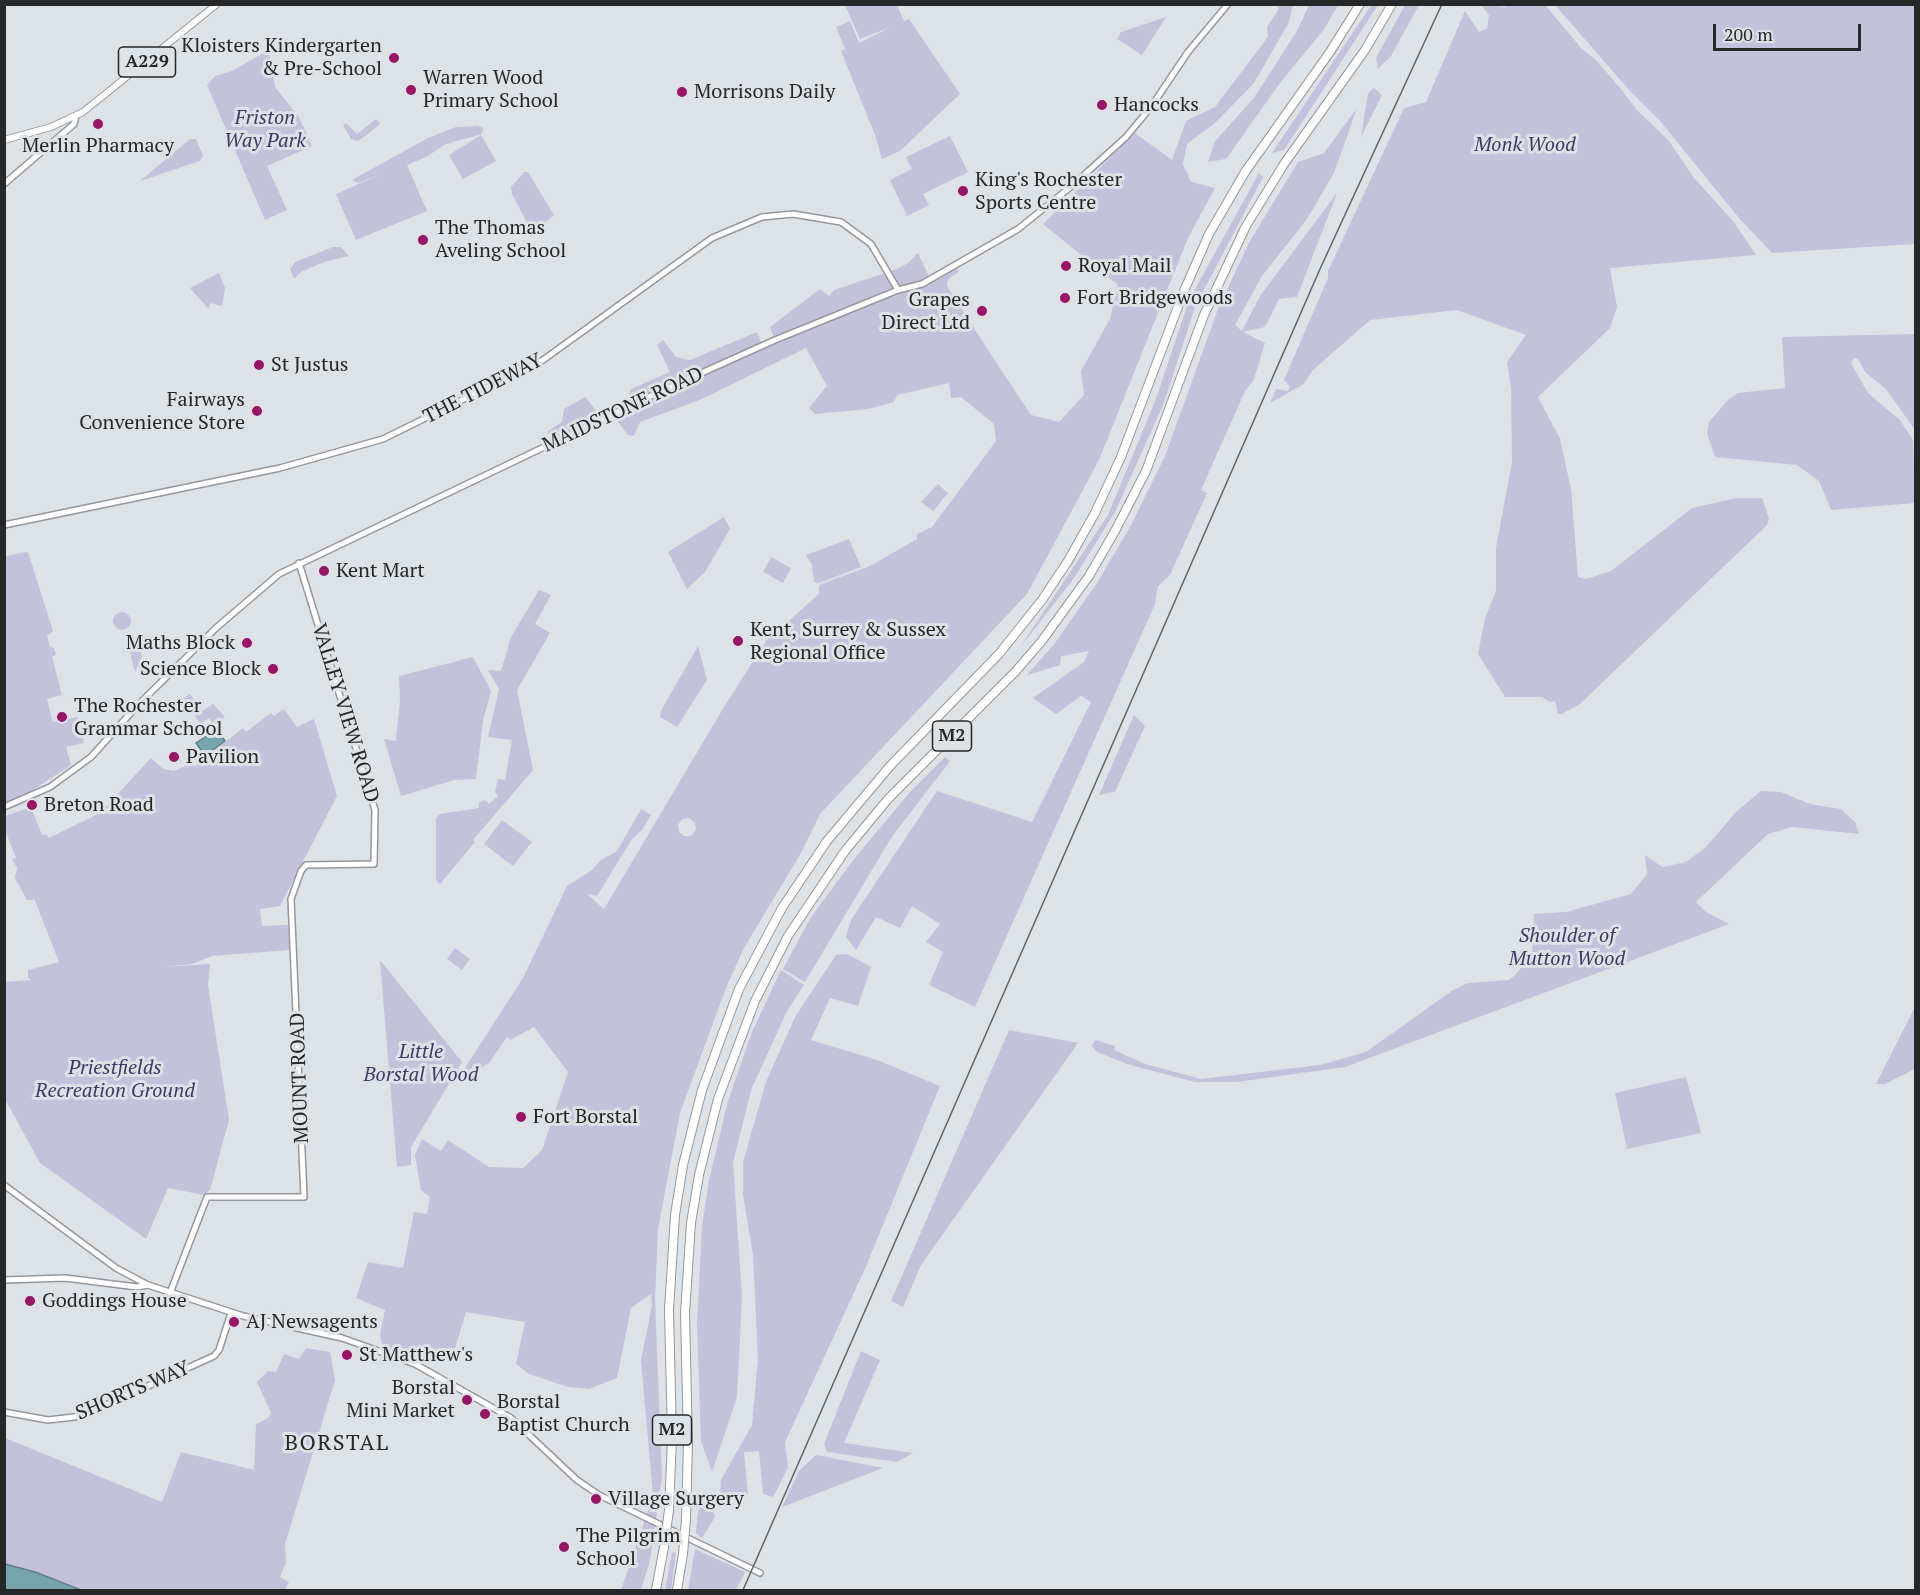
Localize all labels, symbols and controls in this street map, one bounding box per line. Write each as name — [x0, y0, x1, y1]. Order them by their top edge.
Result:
scale bar — [1716, 12, 1864, 50]
text: 200 m — [1724, 22, 1773, 46]
place label: Kloisters Kindergarten & Pre-School — [181, 34, 382, 81]
road number: A229 — [118, 47, 176, 77]
marker: Kloisters Kindergarten & Pre-School — [387, 51, 401, 65]
place label: Warren Wood Primary School — [423, 66, 559, 113]
place label: Morrisons Daily — [694, 80, 835, 104]
marker: Warren Wood Primary School — [404, 83, 418, 97]
marker: Morrisons Daily — [675, 85, 689, 99]
place label: Hancocks — [1114, 93, 1199, 117]
marker: Hancocks — [1095, 98, 1109, 112]
park label: Friston Way Park — [224, 106, 306, 153]
marker: Merlin Pharmacy — [91, 117, 105, 131]
park label: Monk Wood — [1474, 133, 1576, 157]
place label: Merlin Pharmacy — [22, 134, 174, 158]
place label: King's Rochester Sports Centre — [975, 168, 1122, 215]
marker: King's Rochester Sports Centre — [956, 184, 970, 198]
place label: The Thomas Aveling School — [435, 216, 566, 263]
marker: The Thomas Aveling School — [416, 233, 430, 247]
place label: Royal Mail — [1078, 254, 1172, 278]
marker: Royal Mail — [1059, 259, 1073, 273]
place label: Fort Bridgewoods — [1077, 286, 1233, 310]
place label: Grapes Direct Ltd — [881, 288, 970, 335]
marker: Fort Bridgewoods — [1058, 291, 1072, 305]
marker: Grapes Direct Ltd — [975, 304, 989, 318]
street label: THE TIDEWAY — [420, 349, 546, 429]
place label: St Justus — [271, 353, 349, 377]
marker: St Justus — [252, 358, 266, 372]
street label: MAIDSTONE ROAD — [539, 362, 707, 458]
place label: Fairways Convenience Store — [79, 388, 245, 435]
marker: Fairways Convenience Store — [250, 404, 264, 418]
place label: Kent Mart — [336, 559, 425, 583]
marker: Kent Mart — [317, 564, 331, 578]
place label: Kent, Surrey & Sussex Regional Office — [750, 618, 946, 665]
street label: VALLEY VIEW ROAD — [306, 620, 384, 806]
place label: Maths Block — [126, 631, 235, 655]
marker: Kent, Surrey & Sussex Regional Office — [731, 634, 745, 648]
marker: Maths Block — [240, 636, 254, 650]
place label: Science Block — [140, 657, 261, 681]
marker: Science Block — [266, 662, 280, 676]
place label: The Rochester Grammar School — [74, 694, 223, 741]
marker: The Rochester Grammar School — [55, 710, 69, 724]
road number: M2 — [932, 721, 972, 751]
place label: Pavilion — [186, 745, 259, 769]
marker: Pavilion — [167, 750, 181, 764]
place label: Breton Road — [44, 793, 154, 817]
marker: Breton Road — [25, 798, 39, 812]
park label: Shoulder of Mutton Wood — [1509, 924, 1625, 971]
street label: MOUNT ROAD — [286, 1012, 314, 1144]
park label: Little Borstal Wood — [364, 1040, 478, 1087]
park label: Priestfields Recreation Ground — [35, 1056, 195, 1103]
place label: Fort Borstal — [533, 1105, 638, 1129]
marker: Fort Borstal — [514, 1110, 528, 1124]
place label: Goddings House — [42, 1289, 187, 1313]
marker: Goddings House — [23, 1294, 37, 1308]
place label: AJ Newsagents — [246, 1310, 378, 1334]
marker: AJ Newsagents — [227, 1315, 241, 1329]
place label: St Matthew's — [359, 1343, 473, 1367]
marker: St Matthew's — [340, 1348, 354, 1362]
street label: SHORTS WAY — [72, 1356, 194, 1426]
place label: Borstal Mini Market — [346, 1376, 455, 1423]
place label: Borstal Baptist Church — [497, 1390, 630, 1437]
marker: Borstal Mini Market — [460, 1393, 474, 1407]
marker: Borstal Baptist Church — [478, 1407, 492, 1421]
road number: M2 — [652, 1415, 692, 1445]
district label: BORSTAL — [284, 1431, 390, 1457]
place label: Village Surgery — [608, 1487, 744, 1511]
marker: Village Surgery — [589, 1492, 603, 1506]
place label: The Pilgrim School — [576, 1524, 680, 1571]
marker: The Pilgrim School — [557, 1540, 571, 1554]

